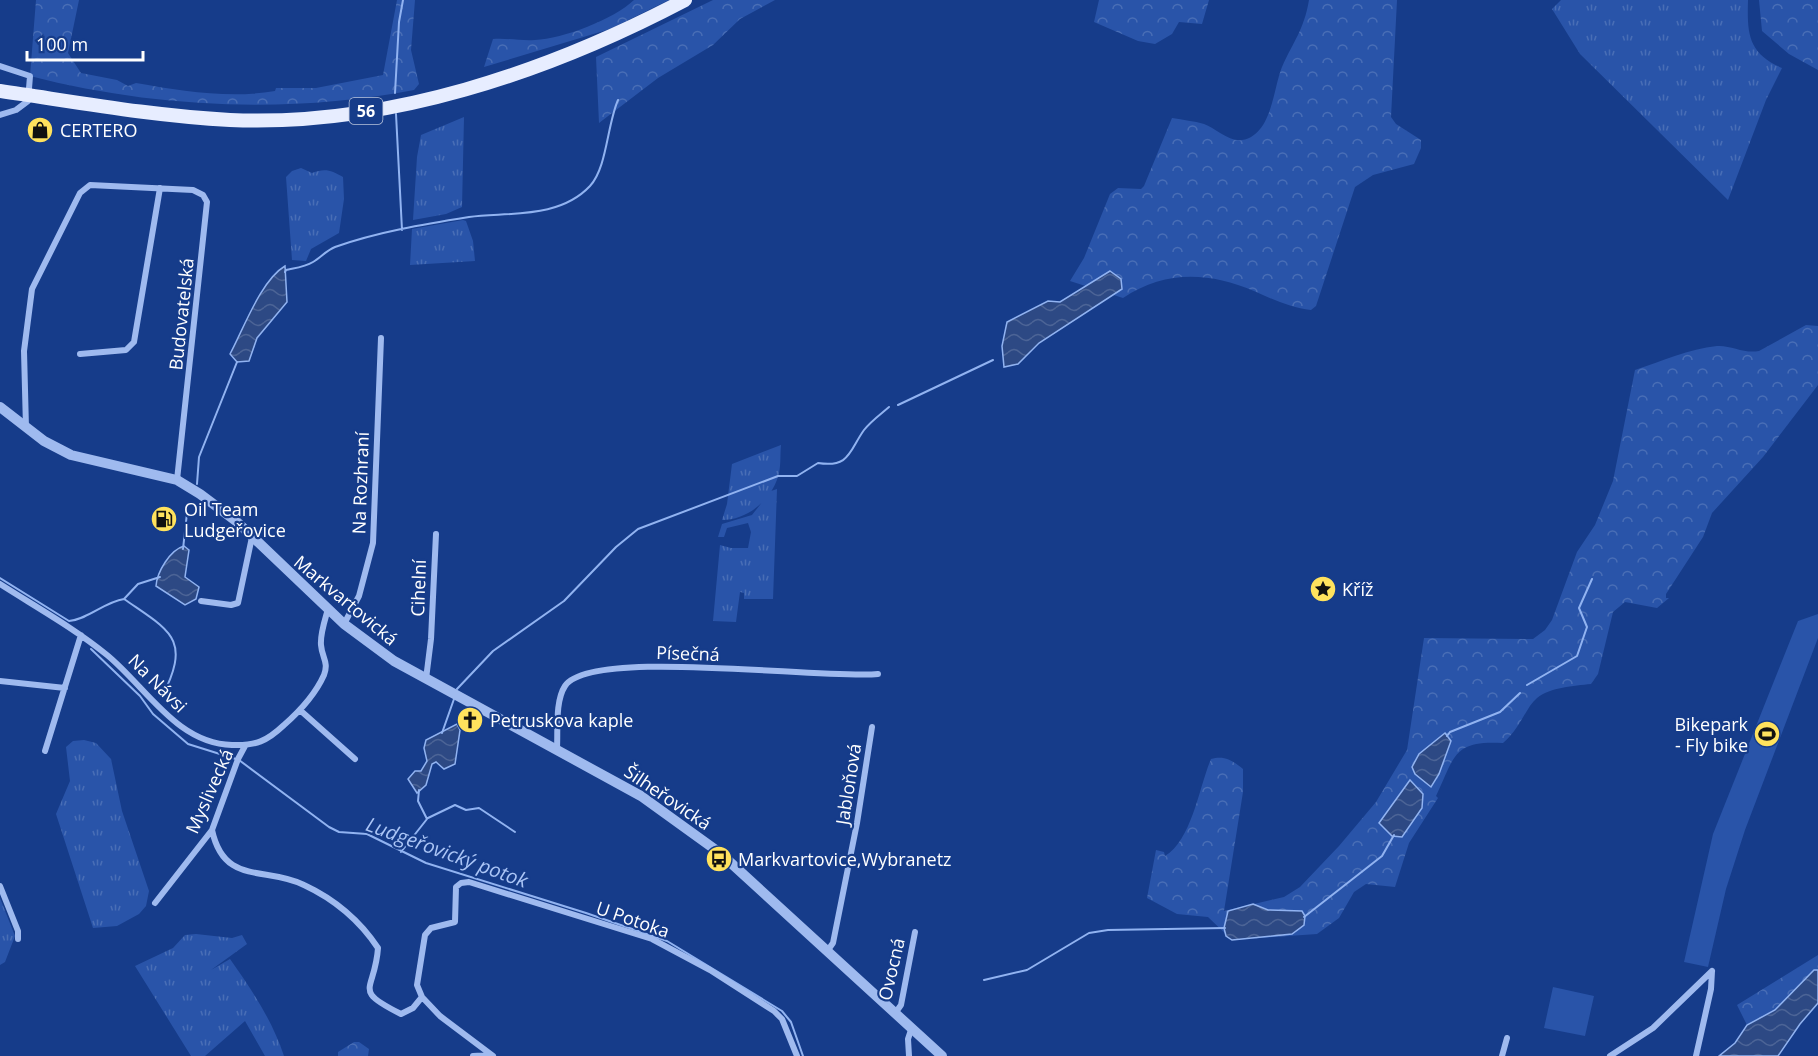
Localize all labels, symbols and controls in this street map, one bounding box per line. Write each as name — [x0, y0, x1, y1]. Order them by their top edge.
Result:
scale bar — [27, 24, 142, 62]
text: 100 m — [36, 32, 88, 56]
road number: 56 — [350, 98, 382, 124]
shop icon: CERTERO — [25, 115, 55, 145]
place label: CERTERO — [60, 118, 137, 142]
street label: Budovatelská — [163, 257, 199, 371]
street label: Na Rozhraní — [346, 431, 374, 535]
place label: Oil Team Ludgeřovice — [184, 497, 286, 542]
fuel station icon: Oil Team Ludgeřovice — [149, 504, 179, 534]
street label: Markvartovická — [289, 550, 403, 650]
street label: Cihelní — [405, 559, 431, 617]
place icon: Kříž — [1308, 574, 1338, 604]
place label: Kříž — [1342, 577, 1373, 601]
street label: Písečná — [656, 640, 720, 666]
street label: Na Návsi — [123, 648, 193, 718]
church icon: Petruskova kaple — [455, 705, 485, 735]
place label: Petruskova kaple — [490, 708, 633, 732]
place label: Bikepark - Fly bike — [1674, 712, 1749, 757]
sports icon: Bikepark - Fly bike — [1752, 719, 1782, 749]
street label: Jabloňová — [829, 742, 866, 828]
street label: Myslivecká — [180, 745, 238, 837]
street label: Šilheřovická — [620, 759, 716, 835]
water label: Ludgeřovický potok — [362, 810, 533, 894]
bus stop icon: Markvartovice,Wybranetz — [704, 844, 734, 874]
place label: Markvartovice,Wybranetz — [738, 847, 952, 871]
street label: U Potoka — [593, 895, 673, 943]
street label: Ovocná — [872, 935, 910, 1003]

